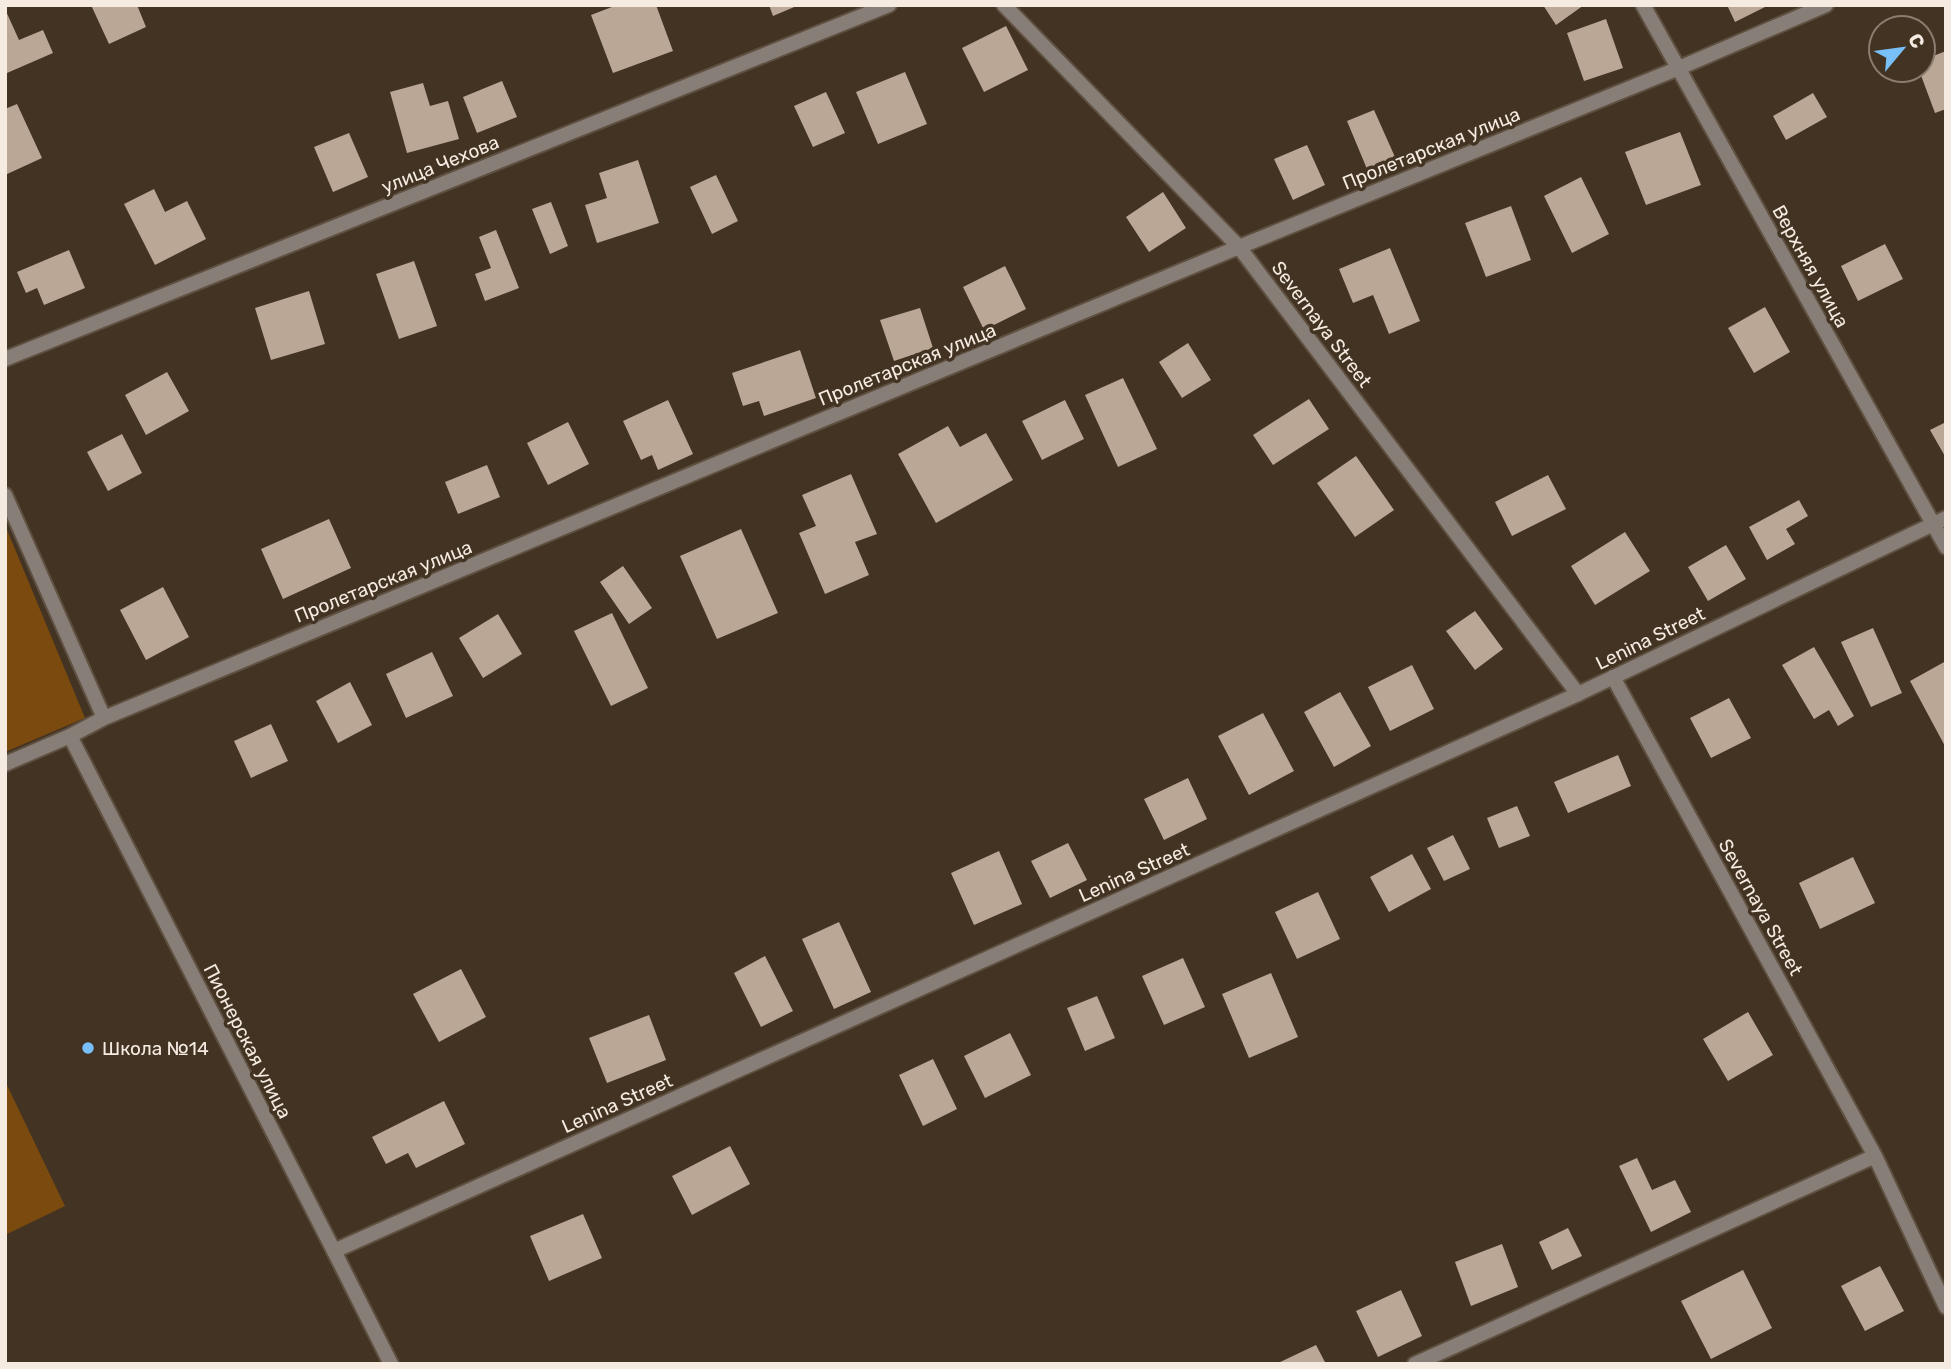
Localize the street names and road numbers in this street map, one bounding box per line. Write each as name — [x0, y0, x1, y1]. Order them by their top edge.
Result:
street label: Пролетарская улица — [1339, 102, 1523, 195]
street label: улица Чехова — [378, 130, 502, 198]
street label: Верхняя улица — [1767, 201, 1854, 332]
street label: Severnaya Street — [1267, 257, 1377, 392]
street label: Пролетарская улица — [815, 318, 999, 411]
street label: Пролетарская улица — [291, 535, 475, 628]
street label: Lenina Street — [1592, 602, 1709, 675]
street label: Severnaya Street — [1714, 835, 1808, 980]
street label: Lenina Street — [1075, 838, 1194, 907]
street label: Пионерская улица — [199, 960, 296, 1122]
street label: Lenina Street — [558, 1069, 677, 1138]

